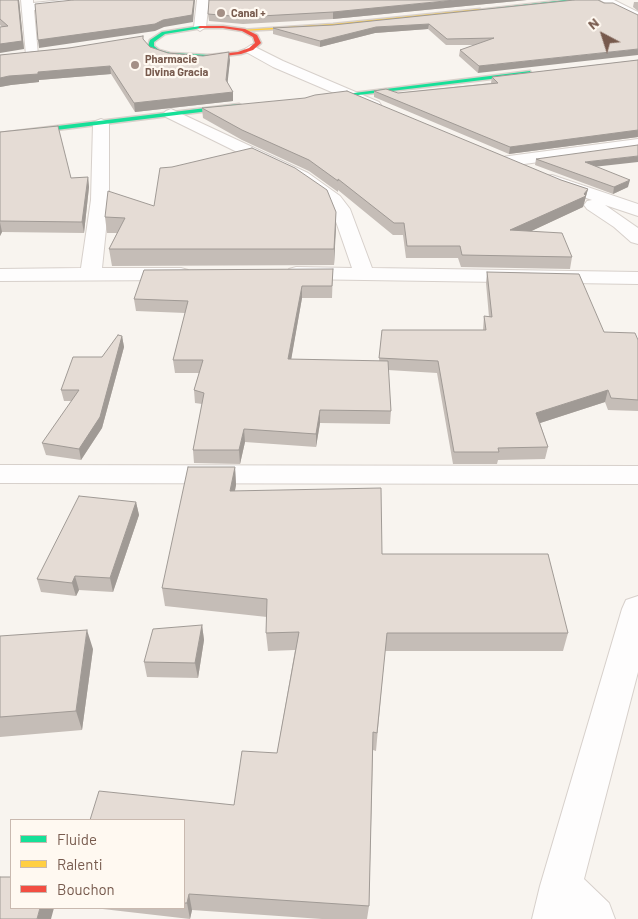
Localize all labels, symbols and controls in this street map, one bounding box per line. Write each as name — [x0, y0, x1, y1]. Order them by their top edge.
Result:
place label: Canal + — [231, 6, 266, 20]
marker: Canal + — [215, 7, 227, 19]
north arrow — [578, 10, 628, 60]
text: N — [584, 14, 602, 33]
place label: Pharmacie Divina Gracia — [145, 52, 208, 78]
marker: Pharmacie Divina Gracia — [129, 59, 141, 71]
legend — [10, 819, 185, 909]
text: Fluide — [57, 830, 97, 848]
text: Ralenti — [57, 855, 103, 873]
text: Bouchon — [57, 880, 115, 898]

